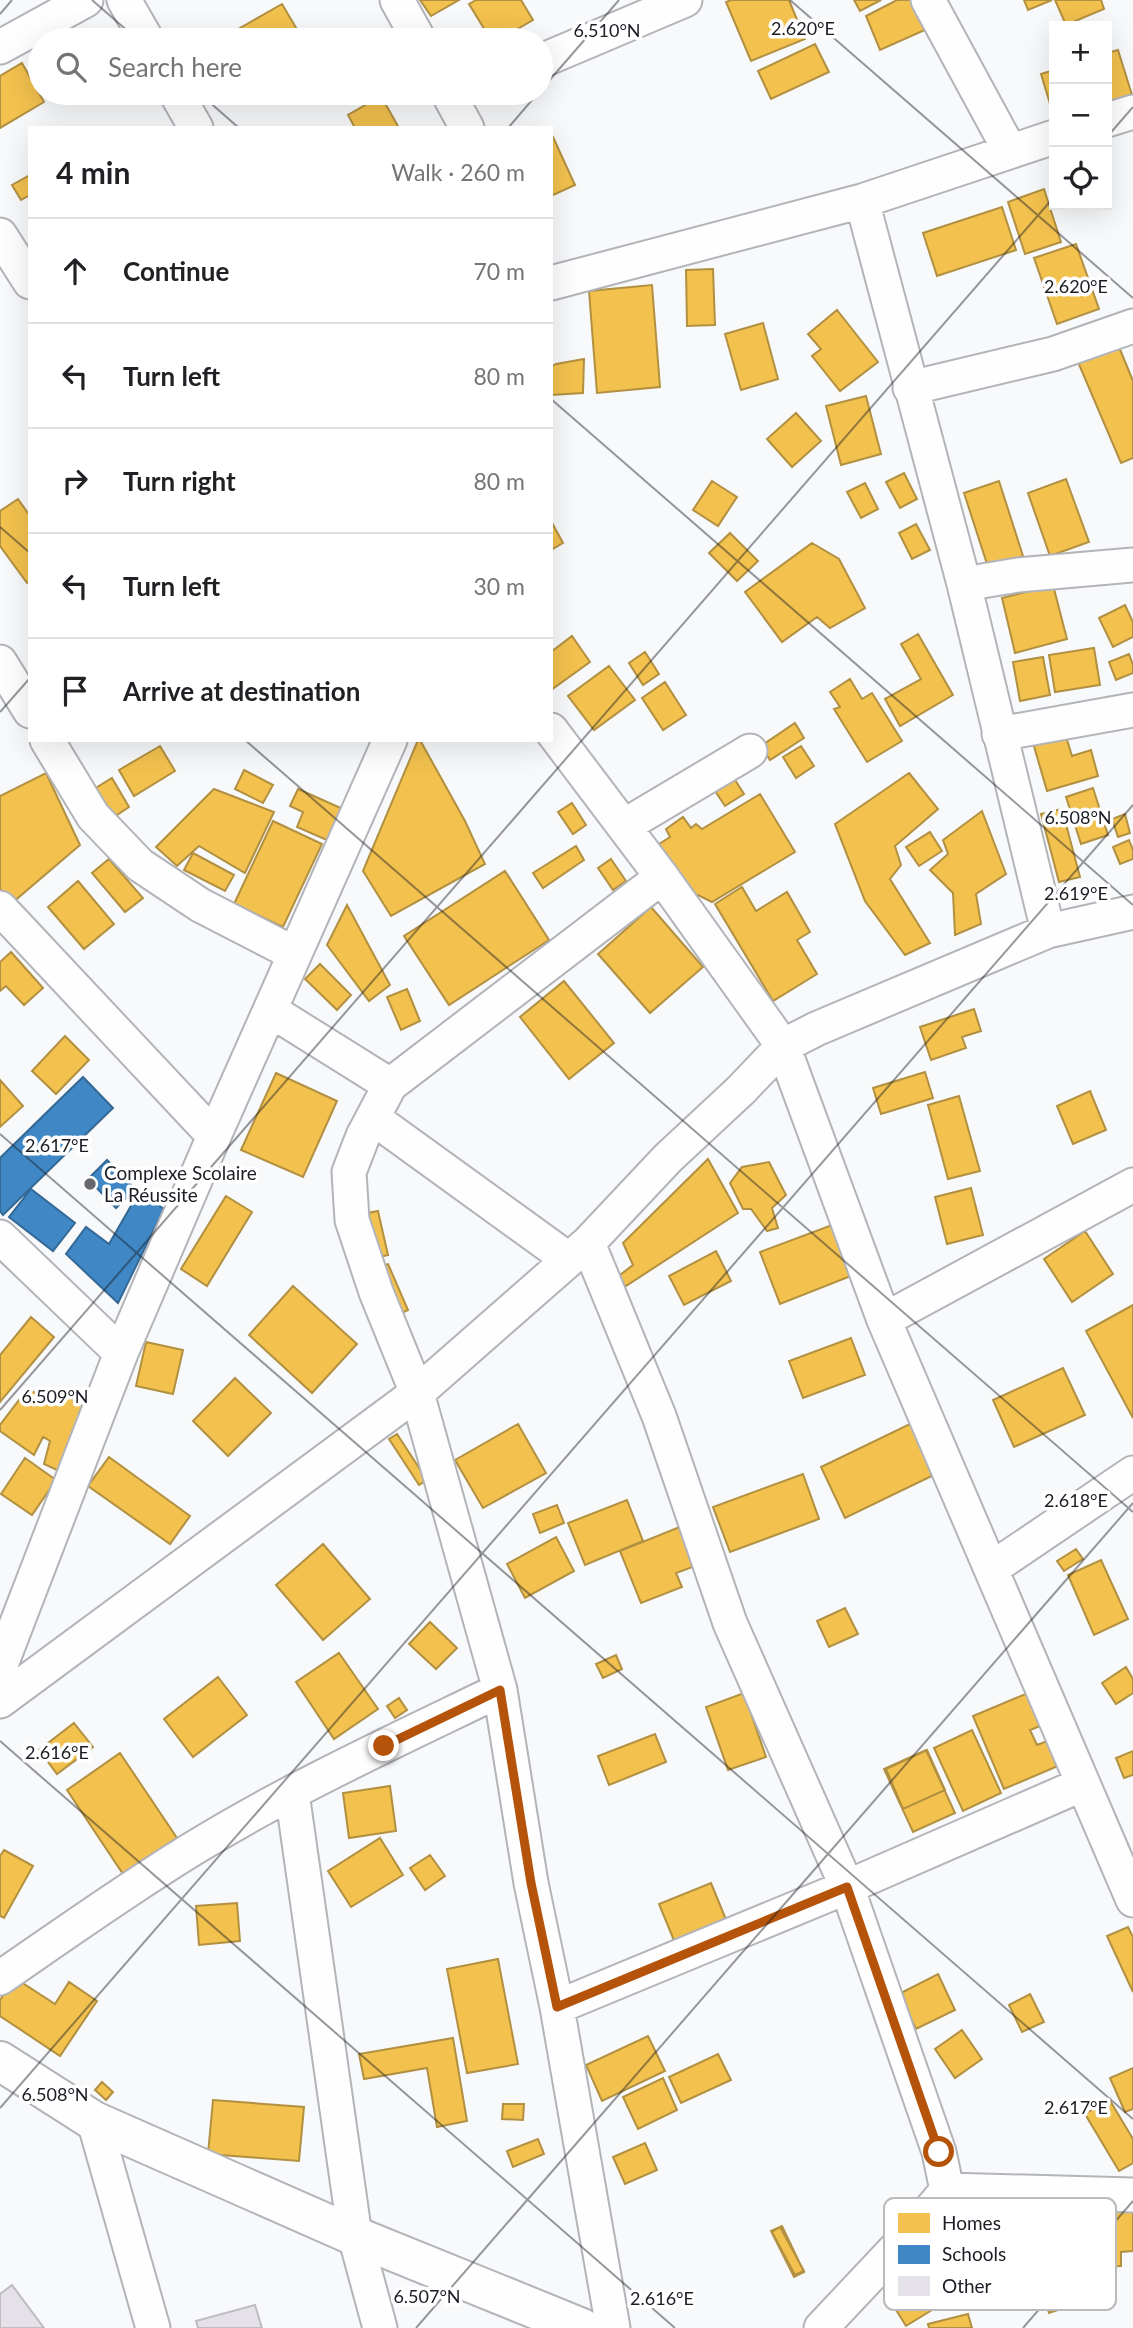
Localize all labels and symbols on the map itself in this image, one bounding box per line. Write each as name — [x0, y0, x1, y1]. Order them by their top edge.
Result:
text: 2.620°E — [771, 17, 835, 39]
text: 6.510°N — [573, 19, 641, 41]
text: 2.620°E — [1044, 275, 1108, 297]
text: 6.508°N — [1044, 806, 1112, 828]
text: 2.619°E — [1044, 882, 1108, 904]
text: 2.617°E — [25, 1134, 89, 1156]
place label: Complexe Scolaire La Réussite — [104, 1161, 257, 1206]
marker: Complexe Scolaire La Réussite — [82, 1176, 98, 1192]
text: 6.509°N — [21, 1385, 89, 1407]
text: 2.618°E — [1044, 1489, 1108, 1511]
route end — [368, 1730, 399, 1761]
text: 2.616°E — [25, 1741, 89, 1763]
text: 6.508°N — [21, 2083, 89, 2105]
text: 2.617°E — [1044, 2096, 1108, 2118]
route start — [923, 2136, 954, 2167]
legend — [884, 2198, 1116, 2310]
text: Homes — [942, 2211, 1001, 2234]
text: Schools — [942, 2242, 1006, 2265]
text: Other — [942, 2274, 992, 2297]
text: 6.507°N — [393, 2285, 461, 2307]
text: 2.616°E — [630, 2287, 694, 2309]

